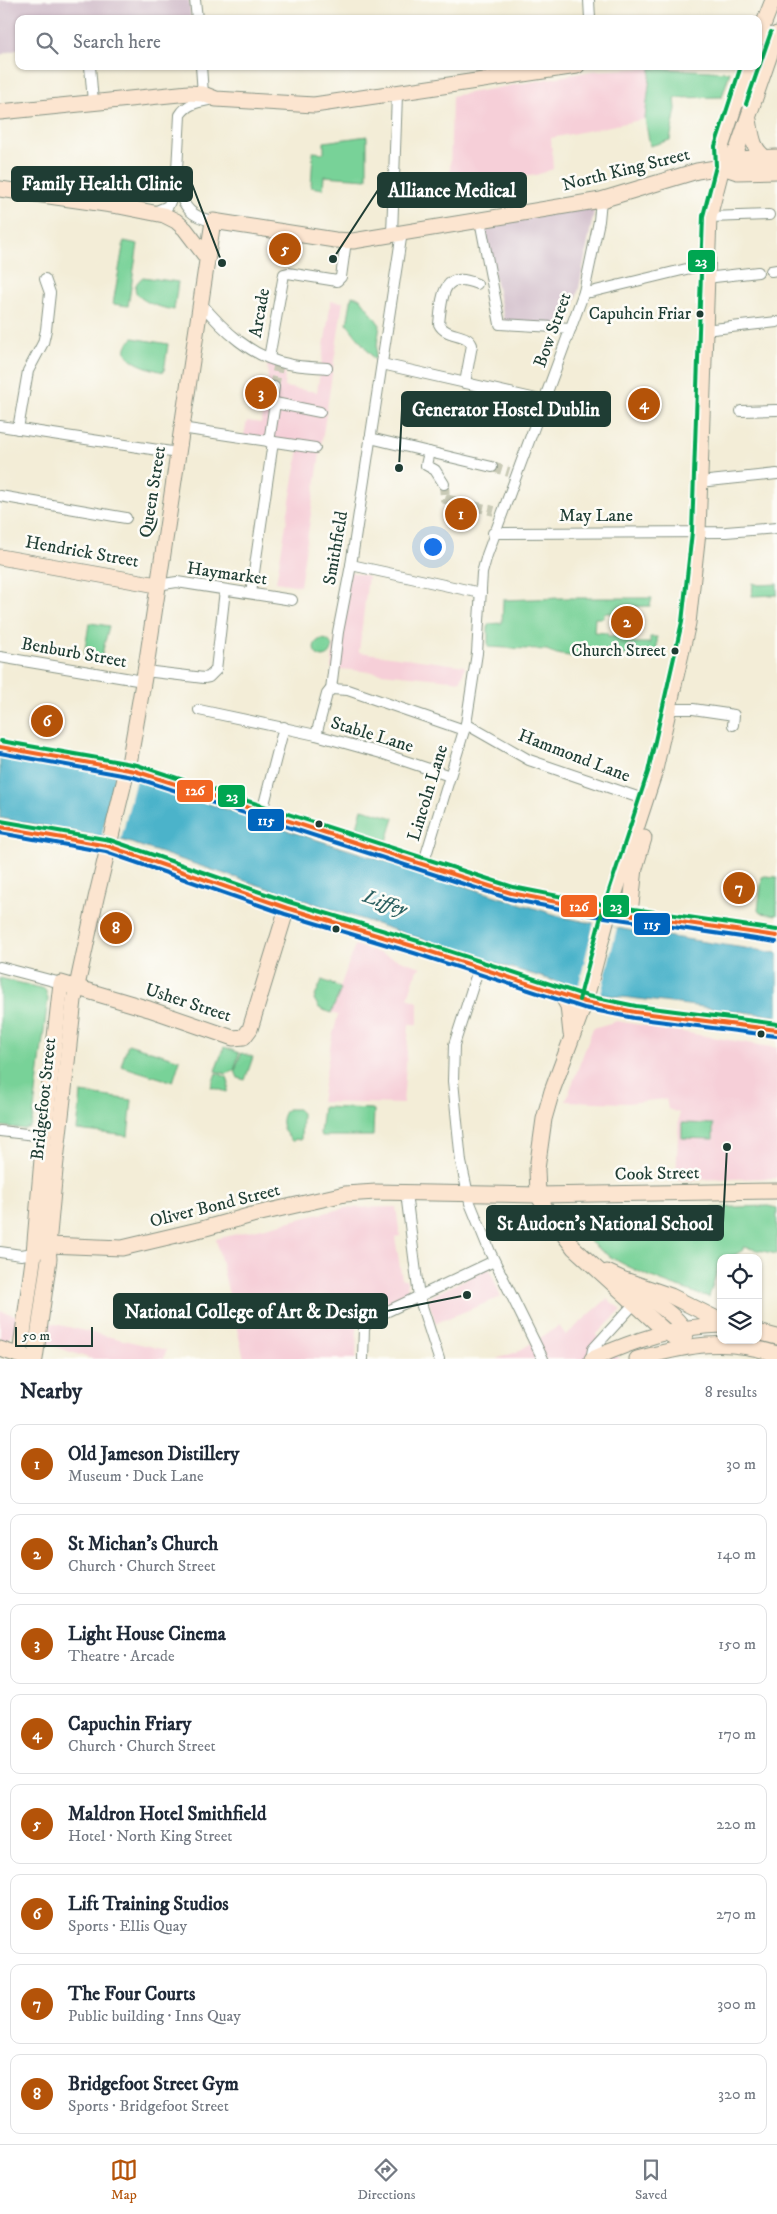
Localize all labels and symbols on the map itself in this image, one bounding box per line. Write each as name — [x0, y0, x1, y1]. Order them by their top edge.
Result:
street label: North King Street — [560, 143, 692, 196]
callout: Family Health Clinic — [12, 167, 192, 201]
text: Family Health Clinic — [22, 173, 182, 196]
callout: Alliance Medical — [378, 173, 526, 207]
text: Alliance Medical — [387, 180, 516, 203]
pin: 5 — [269, 230, 301, 268]
line badge: 23 — [687, 249, 716, 273]
text: 23 — [695, 253, 707, 271]
street label: Arcade — [245, 287, 275, 339]
street label: Bow Street — [529, 289, 577, 370]
place label: Capuhcin Friar — [589, 303, 692, 325]
marker: Capuhcin Friar — [695, 309, 705, 319]
pin: 3 — [245, 374, 277, 412]
pin: 4 — [628, 385, 660, 423]
callout: Generator Hostel Dublin — [402, 392, 610, 426]
text: Generator Hostel Dublin — [412, 399, 601, 422]
street label: Queen Street — [135, 444, 171, 540]
pin: 1 — [445, 495, 477, 533]
street label: May Lane — [559, 505, 633, 527]
street label: Smithfield — [319, 509, 353, 587]
street label: Hendrick Street — [23, 531, 141, 573]
your location — [420, 534, 446, 560]
street label: Haymarket — [185, 557, 269, 591]
pin: 2 — [611, 603, 643, 641]
street label: Benburb Street — [19, 633, 129, 673]
place label: Church Street — [571, 640, 667, 662]
marker: Church Street — [670, 646, 680, 656]
pin: 6 — [31, 702, 63, 740]
street label: Stable Lane — [328, 712, 416, 758]
street label: Hammond Lane — [515, 725, 633, 787]
street label: Lincoln Lane — [403, 742, 453, 844]
line badge: 126 — [176, 779, 214, 803]
text: 126 — [185, 782, 205, 800]
line badge: 23 — [217, 784, 246, 808]
text: 23 — [226, 788, 238, 806]
line badge: 115 — [247, 808, 285, 832]
text: 115 — [257, 812, 275, 830]
unlabelled marker — [314, 819, 324, 829]
pin: 7 — [723, 869, 755, 907]
water label: Liffey — [359, 885, 411, 922]
line badge: 126 — [560, 894, 598, 918]
line badge: 23 — [602, 894, 630, 918]
text: 126 — [569, 898, 589, 916]
text: 23 — [610, 898, 622, 916]
pin: 8 — [100, 909, 132, 947]
line badge: 115 — [633, 912, 671, 936]
text: 115 — [643, 916, 661, 934]
unlabelled marker — [331, 924, 341, 934]
street label: Usher Street — [142, 979, 234, 1027]
unlabelled marker — [756, 1029, 766, 1039]
street label: Bridgefoot Street — [27, 1036, 61, 1161]
street label: Cook Street — [614, 1162, 700, 1186]
street label: Oliver Bond Street — [148, 1179, 283, 1233]
callout: St Audoen's National School — [487, 1206, 723, 1240]
text: St Audoen's National School — [497, 1213, 713, 1236]
callout: National College of Art & Design — [114, 1294, 387, 1328]
text: National College of Art & Design — [124, 1301, 379, 1324]
scale bar — [15, 1324, 92, 1347]

